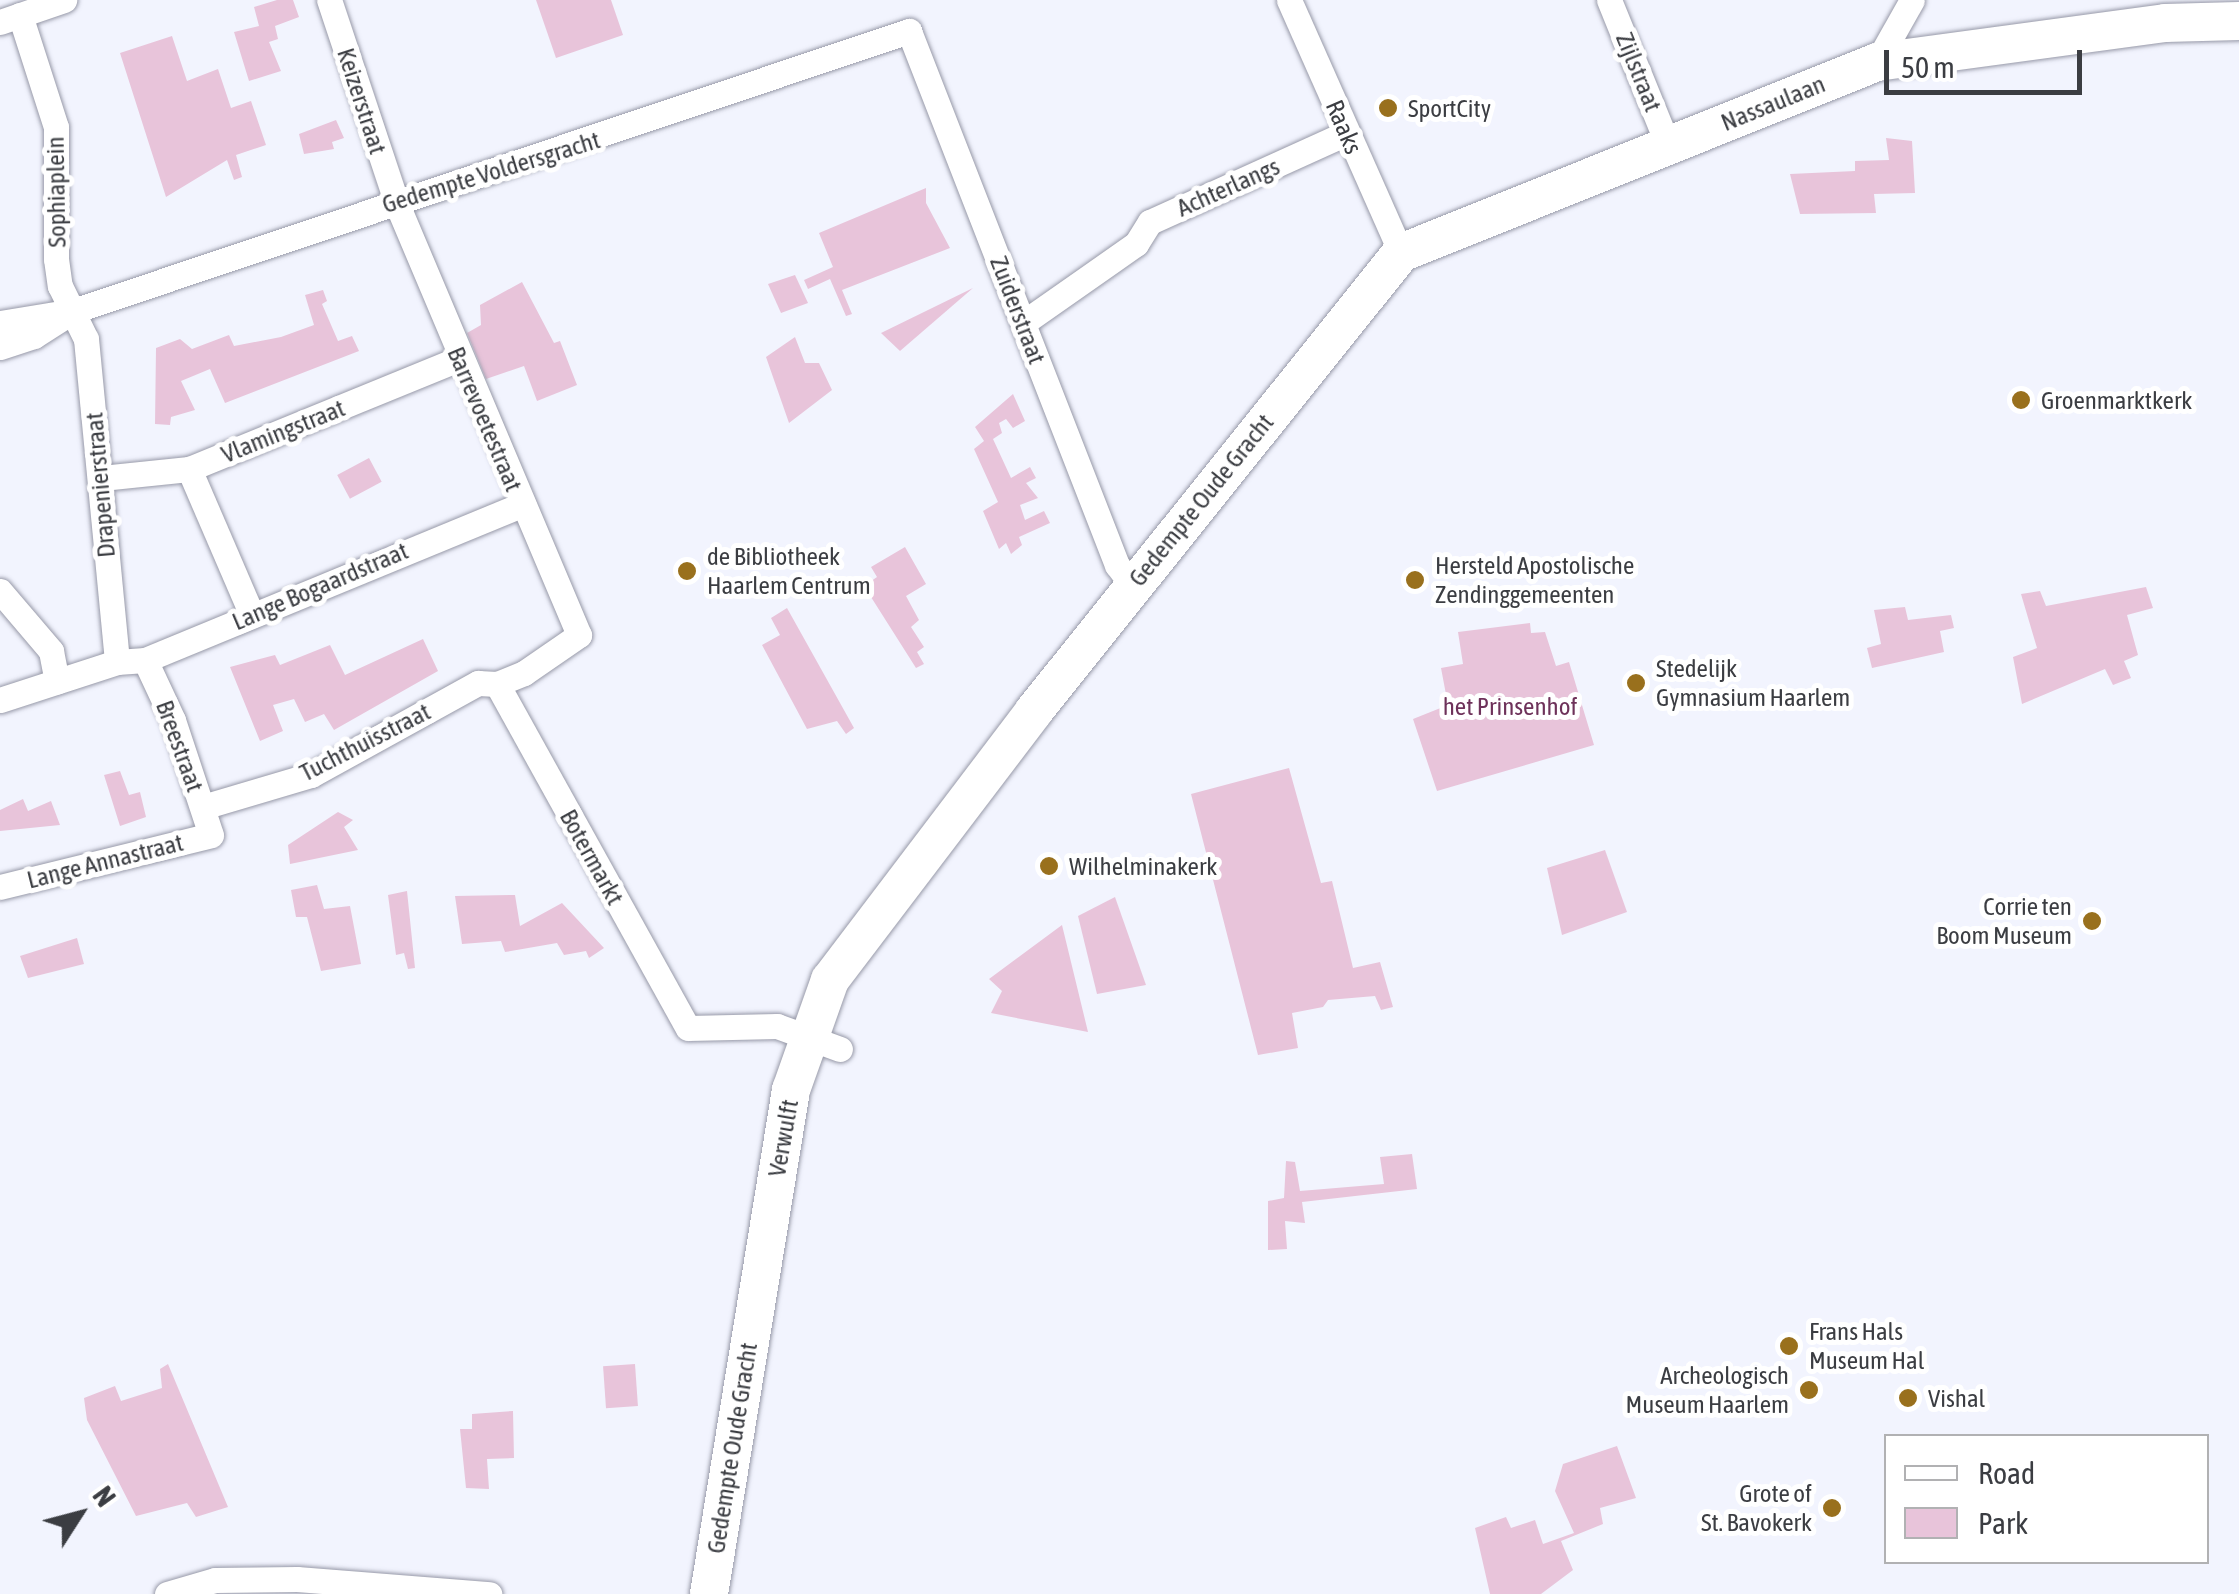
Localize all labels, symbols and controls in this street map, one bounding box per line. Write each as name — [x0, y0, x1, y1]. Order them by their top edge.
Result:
street label: Zijlstraat — [1610, 28, 1668, 116]
scale bar — [1889, 30, 2086, 92]
street label: Keizerstraat — [331, 44, 393, 158]
text: 50 m — [1901, 50, 1955, 84]
street label: Nassaulaan — [1717, 69, 1829, 137]
place label: SportCity — [1408, 93, 1491, 123]
street label: Raaks — [1319, 96, 1369, 158]
marker: SportCity — [1377, 97, 1399, 119]
street label: Gedempte Voldersgracht — [379, 125, 603, 219]
street label: Sophiaplein — [40, 136, 72, 248]
street label: Achterlangs — [1172, 151, 1284, 223]
street label: Zuiderstraat — [984, 252, 1052, 368]
street label: Barrevoetestraat — [441, 342, 529, 496]
place label: Groenmarktkerk — [2041, 385, 2192, 415]
marker: Groenmarktkerk — [2010, 389, 2032, 411]
street label: Vlamingstraat — [217, 393, 349, 469]
street label: Gedempte Oude Gracht — [1122, 408, 1280, 592]
street label: Drapenierstraat — [79, 411, 121, 559]
street label: Lange Bogaardstraat — [228, 535, 412, 637]
place label: de Bibliotheek Haarlem Centrum — [707, 542, 871, 601]
place label: Hersteld Apostolische Zendinggemeenten — [1435, 551, 1634, 610]
marker: de Bibliotheek Haarlem Centrum — [676, 560, 698, 582]
marker: Hersteld Apostolische Zendinggemeenten — [1404, 569, 1426, 591]
place label: Stedelijk Gymnasium Haarlem — [1656, 654, 1850, 713]
marker: Stedelijk Gymnasium Haarlem — [1625, 672, 1647, 694]
park label: het Prinsenhof — [1443, 691, 1577, 721]
street label: Breestraat — [150, 696, 210, 796]
street label: Tuchthuisstraat — [295, 696, 435, 788]
street label: Botermarkt — [554, 804, 630, 910]
street label: Lange Annastraat — [24, 827, 186, 895]
place label: Wilhelminakerk — [1069, 851, 1217, 881]
marker: Wilhelminakerk — [1038, 855, 1060, 877]
place label: Corrie ten Boom Museum — [1936, 892, 2072, 951]
marker: Corrie ten Boom Museum — [2081, 910, 2103, 932]
street label: Verwulft — [761, 1097, 805, 1179]
place label: Frans Hals Museum Hal — [1809, 1317, 1924, 1376]
marker: Frans Hals Museum Hal — [1778, 1335, 1800, 1357]
street label: Gedempte Oude Gracht — [701, 1341, 763, 1555]
place label: Archeologisch Museum Haarlem — [1626, 1361, 1789, 1420]
marker: Archeologisch Museum Haarlem — [1798, 1379, 1820, 1401]
place label: Vishal — [1928, 1383, 1985, 1413]
marker: Vishal — [1897, 1387, 1919, 1409]
legend — [1884, 1434, 2209, 1564]
text: Road — [1978, 1456, 2035, 1490]
north arrow — [30, 1464, 130, 1564]
place label: Grote of St. Bavokerk — [1701, 1479, 1812, 1538]
text: N — [86, 1480, 122, 1512]
marker: Grote of St. Bavokerk — [1821, 1497, 1843, 1519]
text: Park — [1978, 1506, 2028, 1540]

